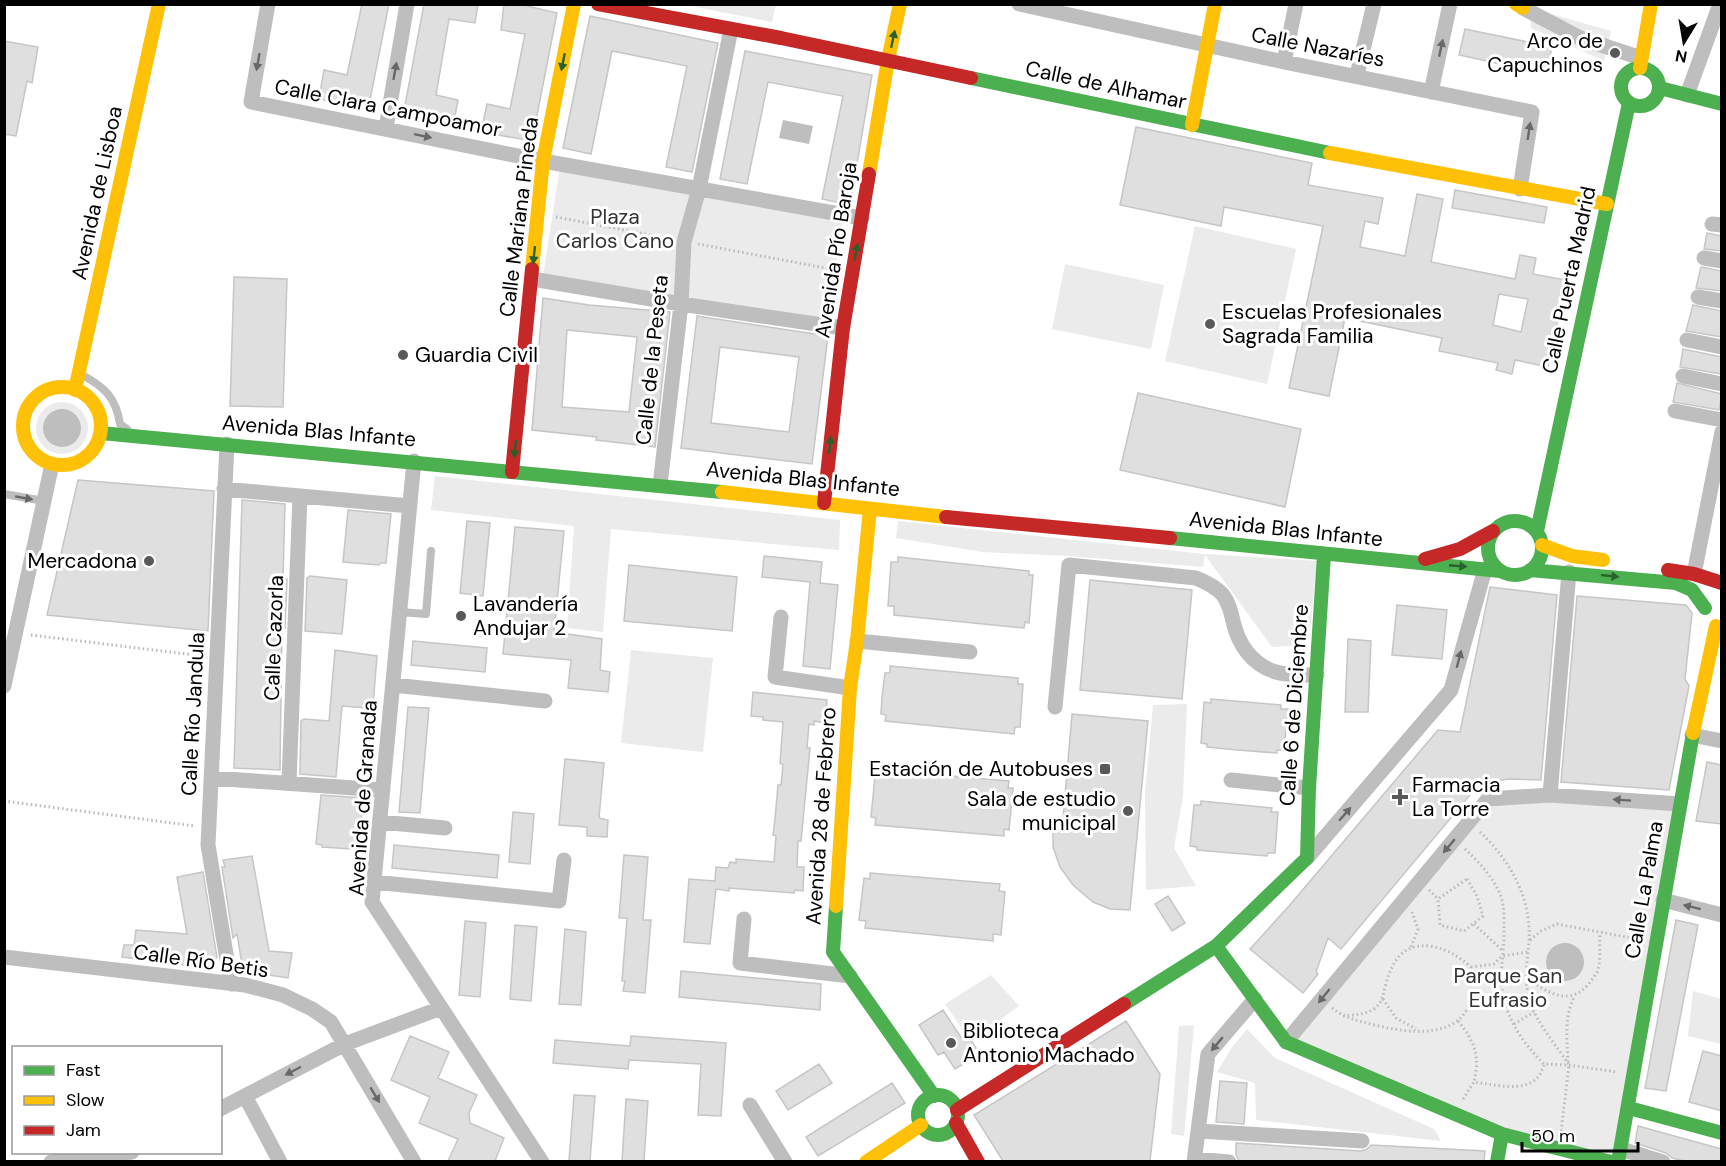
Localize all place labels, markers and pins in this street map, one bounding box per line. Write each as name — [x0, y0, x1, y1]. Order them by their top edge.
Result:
place label: Arco de Capuchinos — [1487, 27, 1603, 79]
marker: Arco de Capuchinos — [1608, 46, 1622, 60]
place label: Escuelas Profesionales Sagrada Familia — [1222, 298, 1442, 350]
marker: Escuelas Profesionales Sagrada Familia — [1203, 317, 1217, 331]
place label: Guardia Civil — [415, 341, 538, 369]
marker: Guardia Civil — [396, 348, 410, 362]
place label: Mercadona — [28, 547, 137, 575]
marker: Mercadona — [142, 554, 156, 568]
place label: Lavandería Andujar 2 — [473, 590, 578, 642]
marker: Lavandería Andujar 2 — [454, 609, 468, 623]
place label: Estación de Autobuses — [869, 755, 1093, 783]
marker: Estación de Autobuses — [1098, 762, 1112, 776]
place label: Farmacia La Torre — [1412, 771, 1500, 823]
place label: Sala de estudio municipal — [967, 785, 1116, 837]
marker: Farmacia La Torre — [1393, 790, 1407, 804]
marker: Sala de estudio municipal — [1121, 804, 1135, 818]
place label: Biblioteca Antonio Machado — [963, 1017, 1135, 1069]
marker: Biblioteca Antonio Machado — [944, 1036, 958, 1050]

